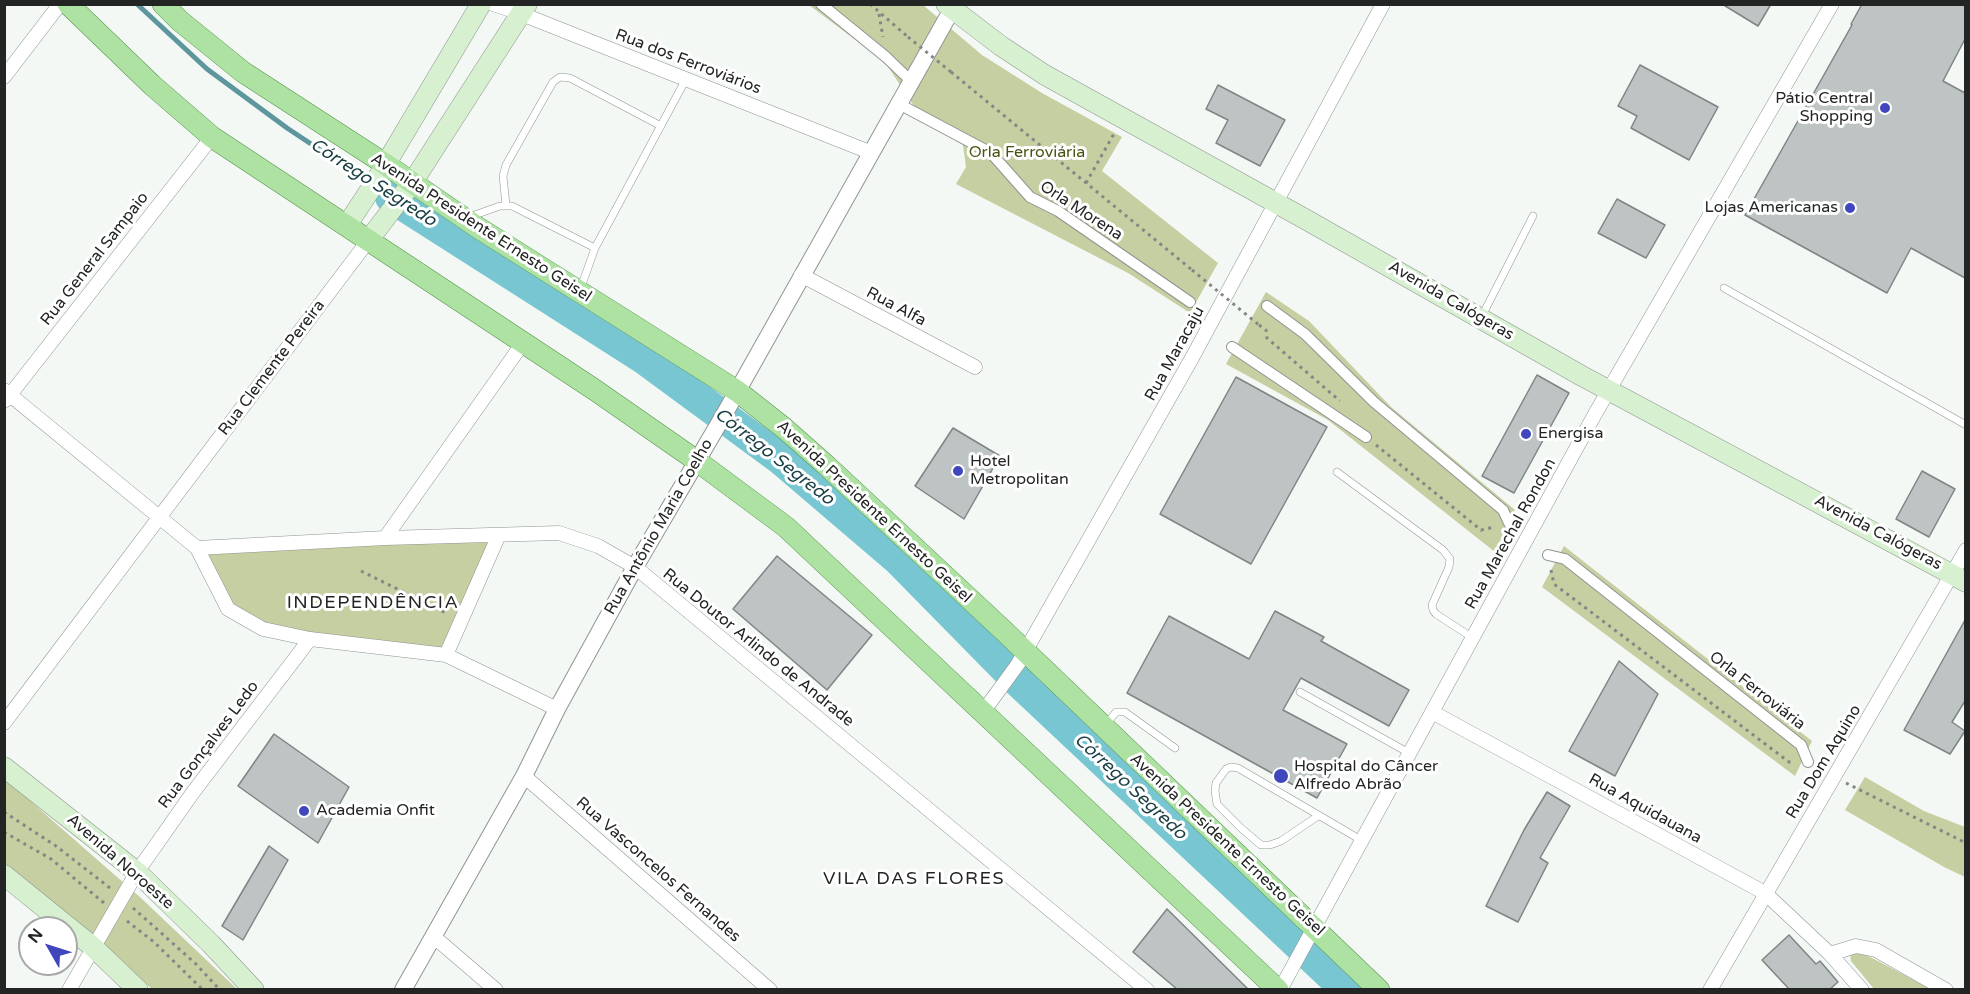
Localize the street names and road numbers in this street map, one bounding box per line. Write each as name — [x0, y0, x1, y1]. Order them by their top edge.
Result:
street label: Rua dos Ferroviários — [612, 25, 764, 99]
street label: Avenida Presidente Ernesto Geisel — [367, 149, 595, 307]
street label: Orla Morena — [1036, 177, 1126, 245]
street label: Rua General Sampaio — [37, 189, 153, 329]
street label: Avenida Calógeras — [1385, 257, 1517, 345]
street label: Rua Alfa — [863, 283, 929, 331]
street label: Rua Clemente Pereira — [215, 296, 329, 440]
street label: Rua Maracaju — [1141, 303, 1209, 405]
street label: Avenida Presidente Ernesto Geisel — [773, 417, 975, 607]
street label: Rua Antônio Maria Coelho — [601, 436, 717, 618]
street label: Rua Marechal Rondon — [1462, 455, 1560, 613]
street label: Avenida Calógeras — [1811, 491, 1945, 575]
street label: Rua Doutor Arlindo de Andrade — [659, 565, 857, 731]
street label: Orla Ferroviária — [1705, 648, 1809, 734]
street label: Rua Gonçalves Ledo — [155, 677, 263, 813]
street label: Rua Dom Aquino — [1782, 702, 1866, 822]
street label: Avenida Presidente Ernesto Geisel — [1126, 750, 1328, 940]
street label: Rua Aquidauana — [1585, 770, 1705, 848]
street label: Rua Vasconcelos Fernandes — [572, 793, 744, 947]
street label: Avenida Noroeste — [63, 810, 177, 914]

